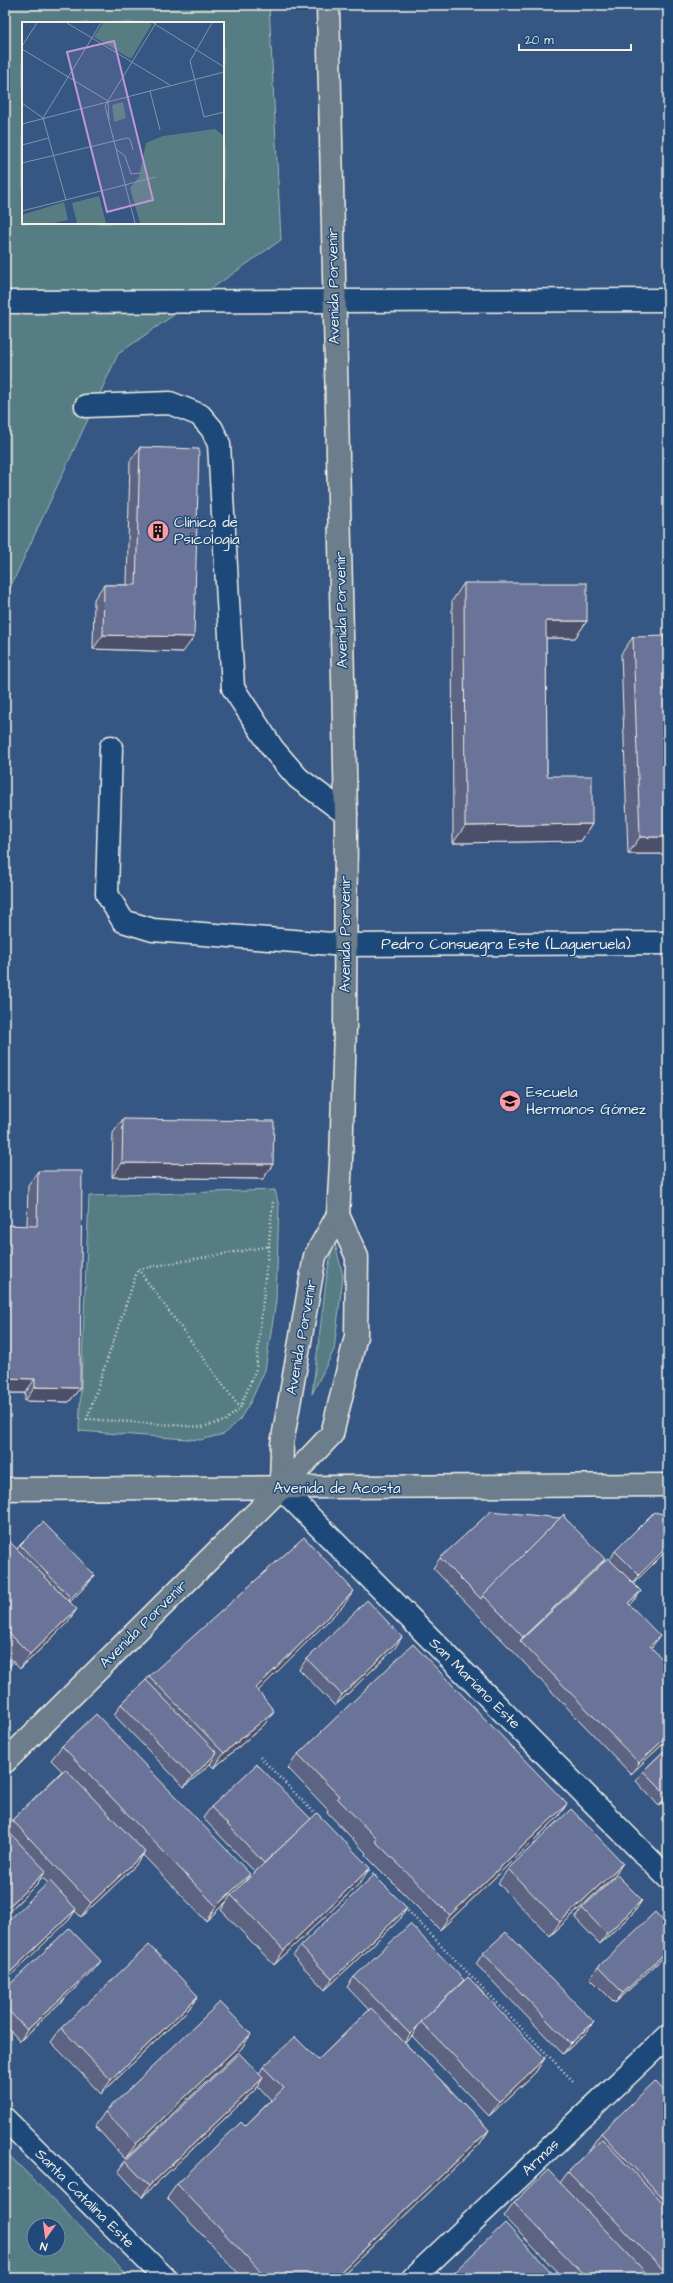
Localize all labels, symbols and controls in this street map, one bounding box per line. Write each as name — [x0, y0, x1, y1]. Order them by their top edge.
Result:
inset map — [22, 22, 224, 224]
scale bar — [519, 26, 631, 52]
text: 20 m — [525, 32, 554, 49]
street label: Avenida Porvenir — [322, 227, 345, 345]
place label: Clínica de Psicología — [174, 512, 240, 551]
building icon: Clínica de Psicología — [145, 518, 171, 544]
street label: Avenida Porvenir — [330, 551, 353, 669]
street label: Avenida Porvenir — [335, 876, 356, 992]
street label: Pedro Consuegra Este (Lagueruela) — [381, 934, 631, 956]
place label: Escuela Hermanos Gómez — [526, 1082, 647, 1120]
school or university icon: Escuela Hermanos Gómez — [497, 1088, 523, 1114]
street label: Avenida Porvenir — [281, 1278, 322, 1396]
street label: Avenida de Acosta — [273, 1478, 401, 1499]
street label: Avenida Porvenir — [95, 1576, 192, 1673]
street label: San Mariano Este — [424, 1633, 525, 1734]
street label: Armas — [517, 2134, 564, 2180]
street label: Santa Catalina Este — [30, 2144, 139, 2253]
north arrow — [26, 2217, 66, 2257]
text: N — [38, 2238, 49, 2254]

